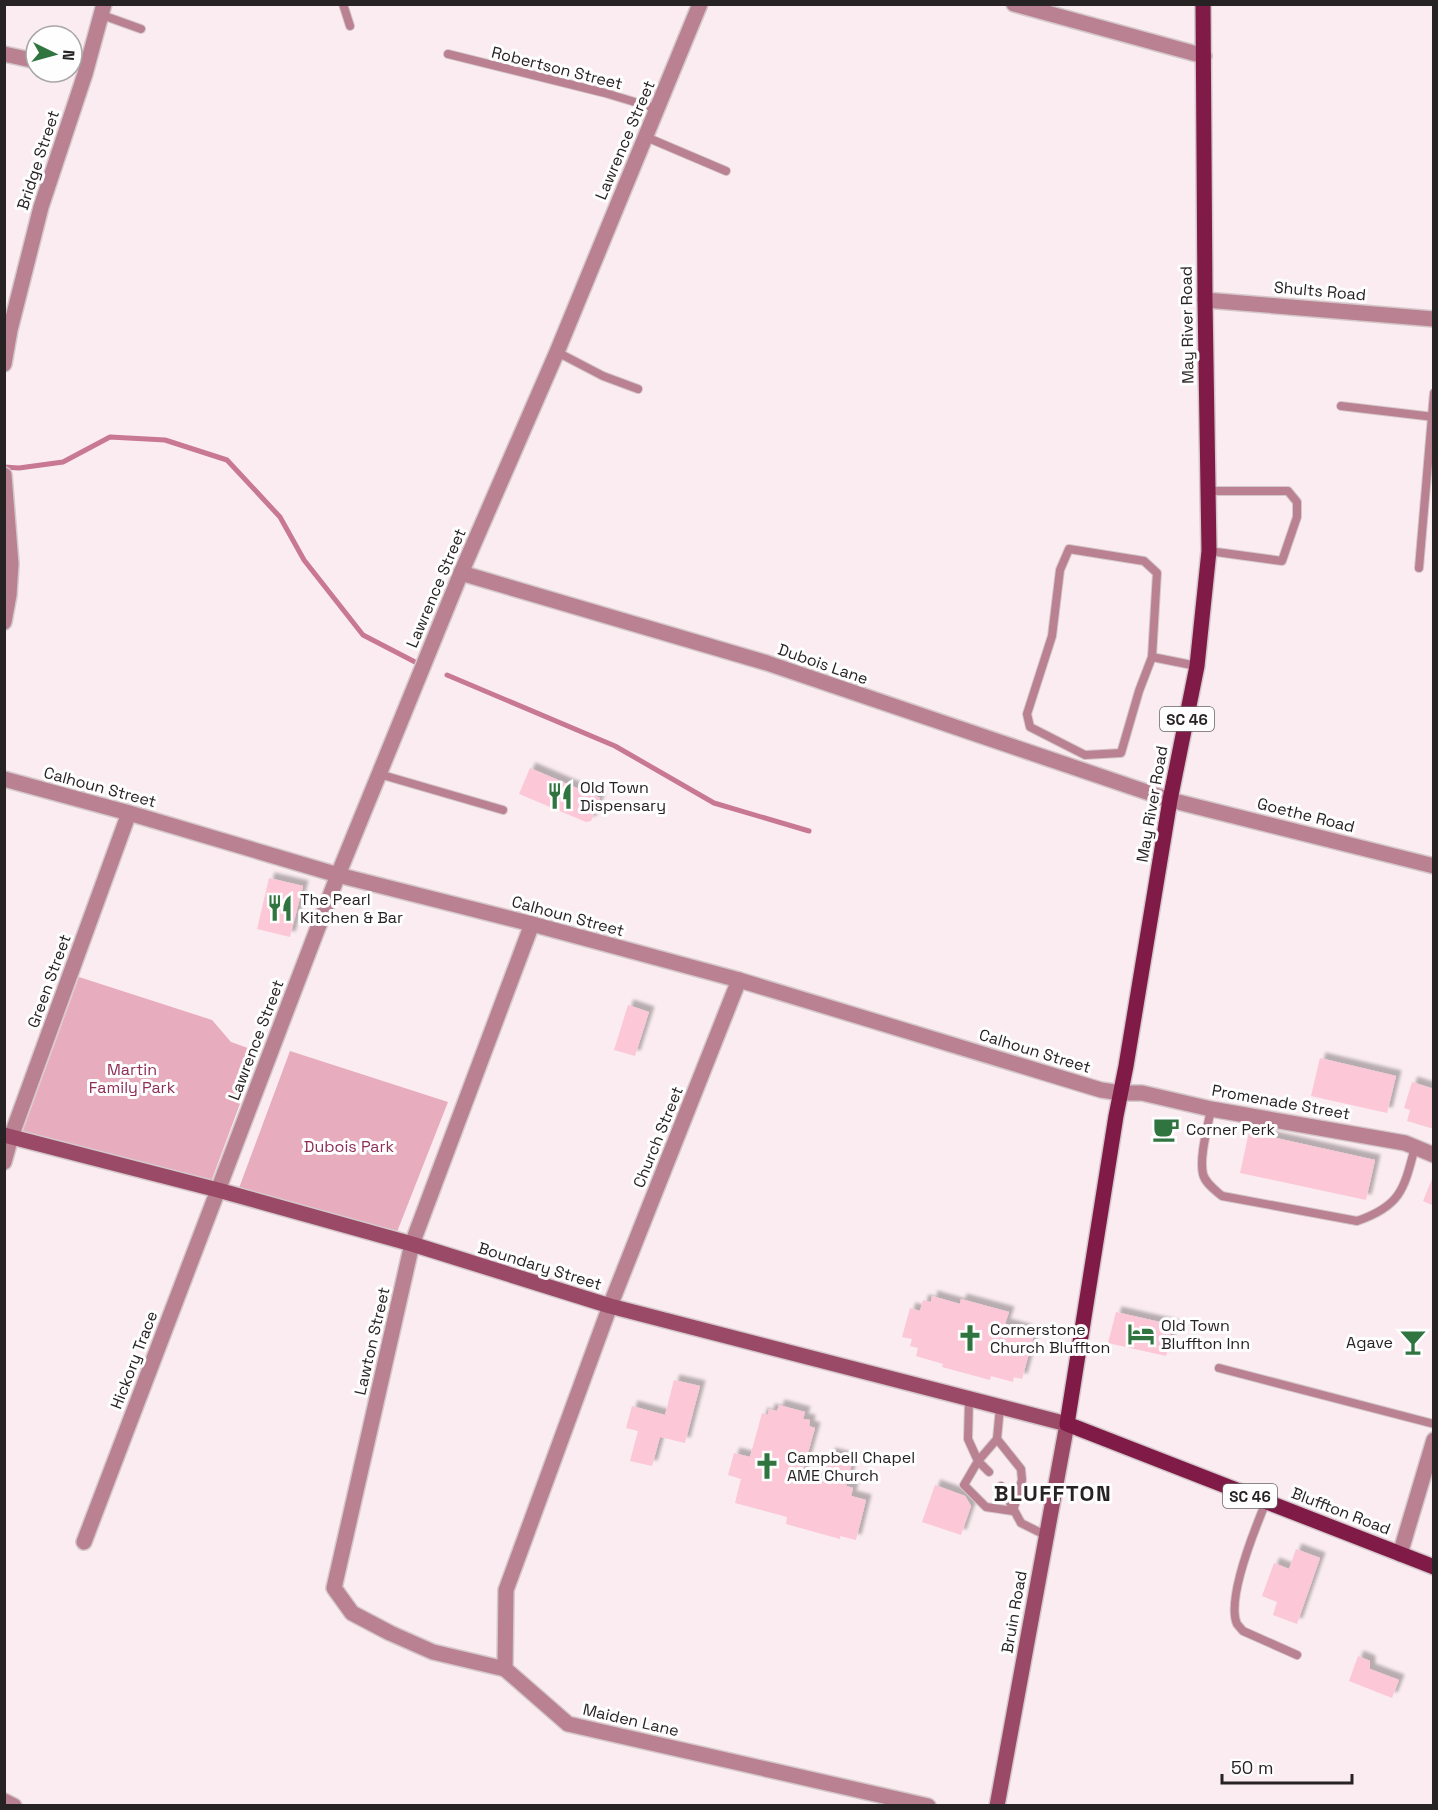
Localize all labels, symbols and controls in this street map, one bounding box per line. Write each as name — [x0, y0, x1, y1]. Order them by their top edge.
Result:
north arrow — [24, 24, 84, 84]
street label: Robertson Street — [489, 42, 625, 94]
text: N — [58, 49, 79, 62]
street label: Lawrence Street — [590, 77, 660, 203]
street label: Bridge Street — [12, 107, 64, 213]
street label: May River Road — [1175, 266, 1199, 384]
street label: Shults Road — [1273, 277, 1367, 305]
street label: Lawrence Street — [401, 525, 471, 651]
street label: Dubois Lane — [775, 639, 871, 689]
road number: SC 46 — [1160, 707, 1214, 731]
street label: May River Road — [1131, 744, 1173, 864]
street label: Calhoun Street — [41, 762, 159, 812]
place label: Old Town Dispensary — [580, 777, 666, 816]
restaurant icon: Old Town Dispensary — [545, 781, 575, 811]
street label: Goethe Road — [1255, 793, 1357, 837]
place label: The Pearl Kitchen & Bar — [300, 889, 403, 928]
street label: Calhoun Street — [509, 891, 627, 941]
restaurant icon: The Pearl Kitchen & Bar — [265, 893, 295, 923]
street label: Green Street — [22, 931, 76, 1031]
street label: Lawrence Street — [223, 977, 289, 1103]
street label: Calhoun Street — [977, 1024, 1093, 1078]
park label: Martin Family Park — [89, 1059, 176, 1098]
street label: Promenade Street — [1210, 1079, 1352, 1125]
street label: Church Street — [628, 1083, 688, 1191]
cafe icon: Corner Perk — [1151, 1114, 1181, 1144]
place label: Corner Perk — [1186, 1119, 1275, 1140]
park label: Dubois Park — [304, 1136, 395, 1157]
street label: Boundary Street — [476, 1237, 604, 1295]
street label: Lawton Street — [349, 1285, 395, 1397]
street label: Hickory Trace — [106, 1308, 162, 1412]
place label: Old Town Bluffton Inn — [1161, 1315, 1250, 1354]
place label: Cornerstone Church Bluffton — [990, 1319, 1110, 1358]
hotel icon: Old Town Bluffton Inn — [1126, 1319, 1156, 1349]
church icon: Cornerstone Church Bluffton — [955, 1323, 985, 1353]
bar icon: Agave — [1398, 1327, 1428, 1357]
place label: Agave — [1346, 1332, 1393, 1353]
place label: Campbell Chapel AME Church — [787, 1447, 915, 1486]
church icon: Campbell Chapel AME Church — [752, 1451, 782, 1481]
district label: BLUFFTON — [994, 1479, 1112, 1507]
street label: Bluffton Road — [1288, 1482, 1394, 1540]
road number: SC 46 — [1223, 1484, 1277, 1508]
street label: Bruin Road — [996, 1569, 1032, 1655]
street label: Maiden Lane — [581, 1699, 681, 1741]
scale bar — [1222, 1747, 1352, 1785]
text: 50 m — [1231, 1756, 1273, 1779]

